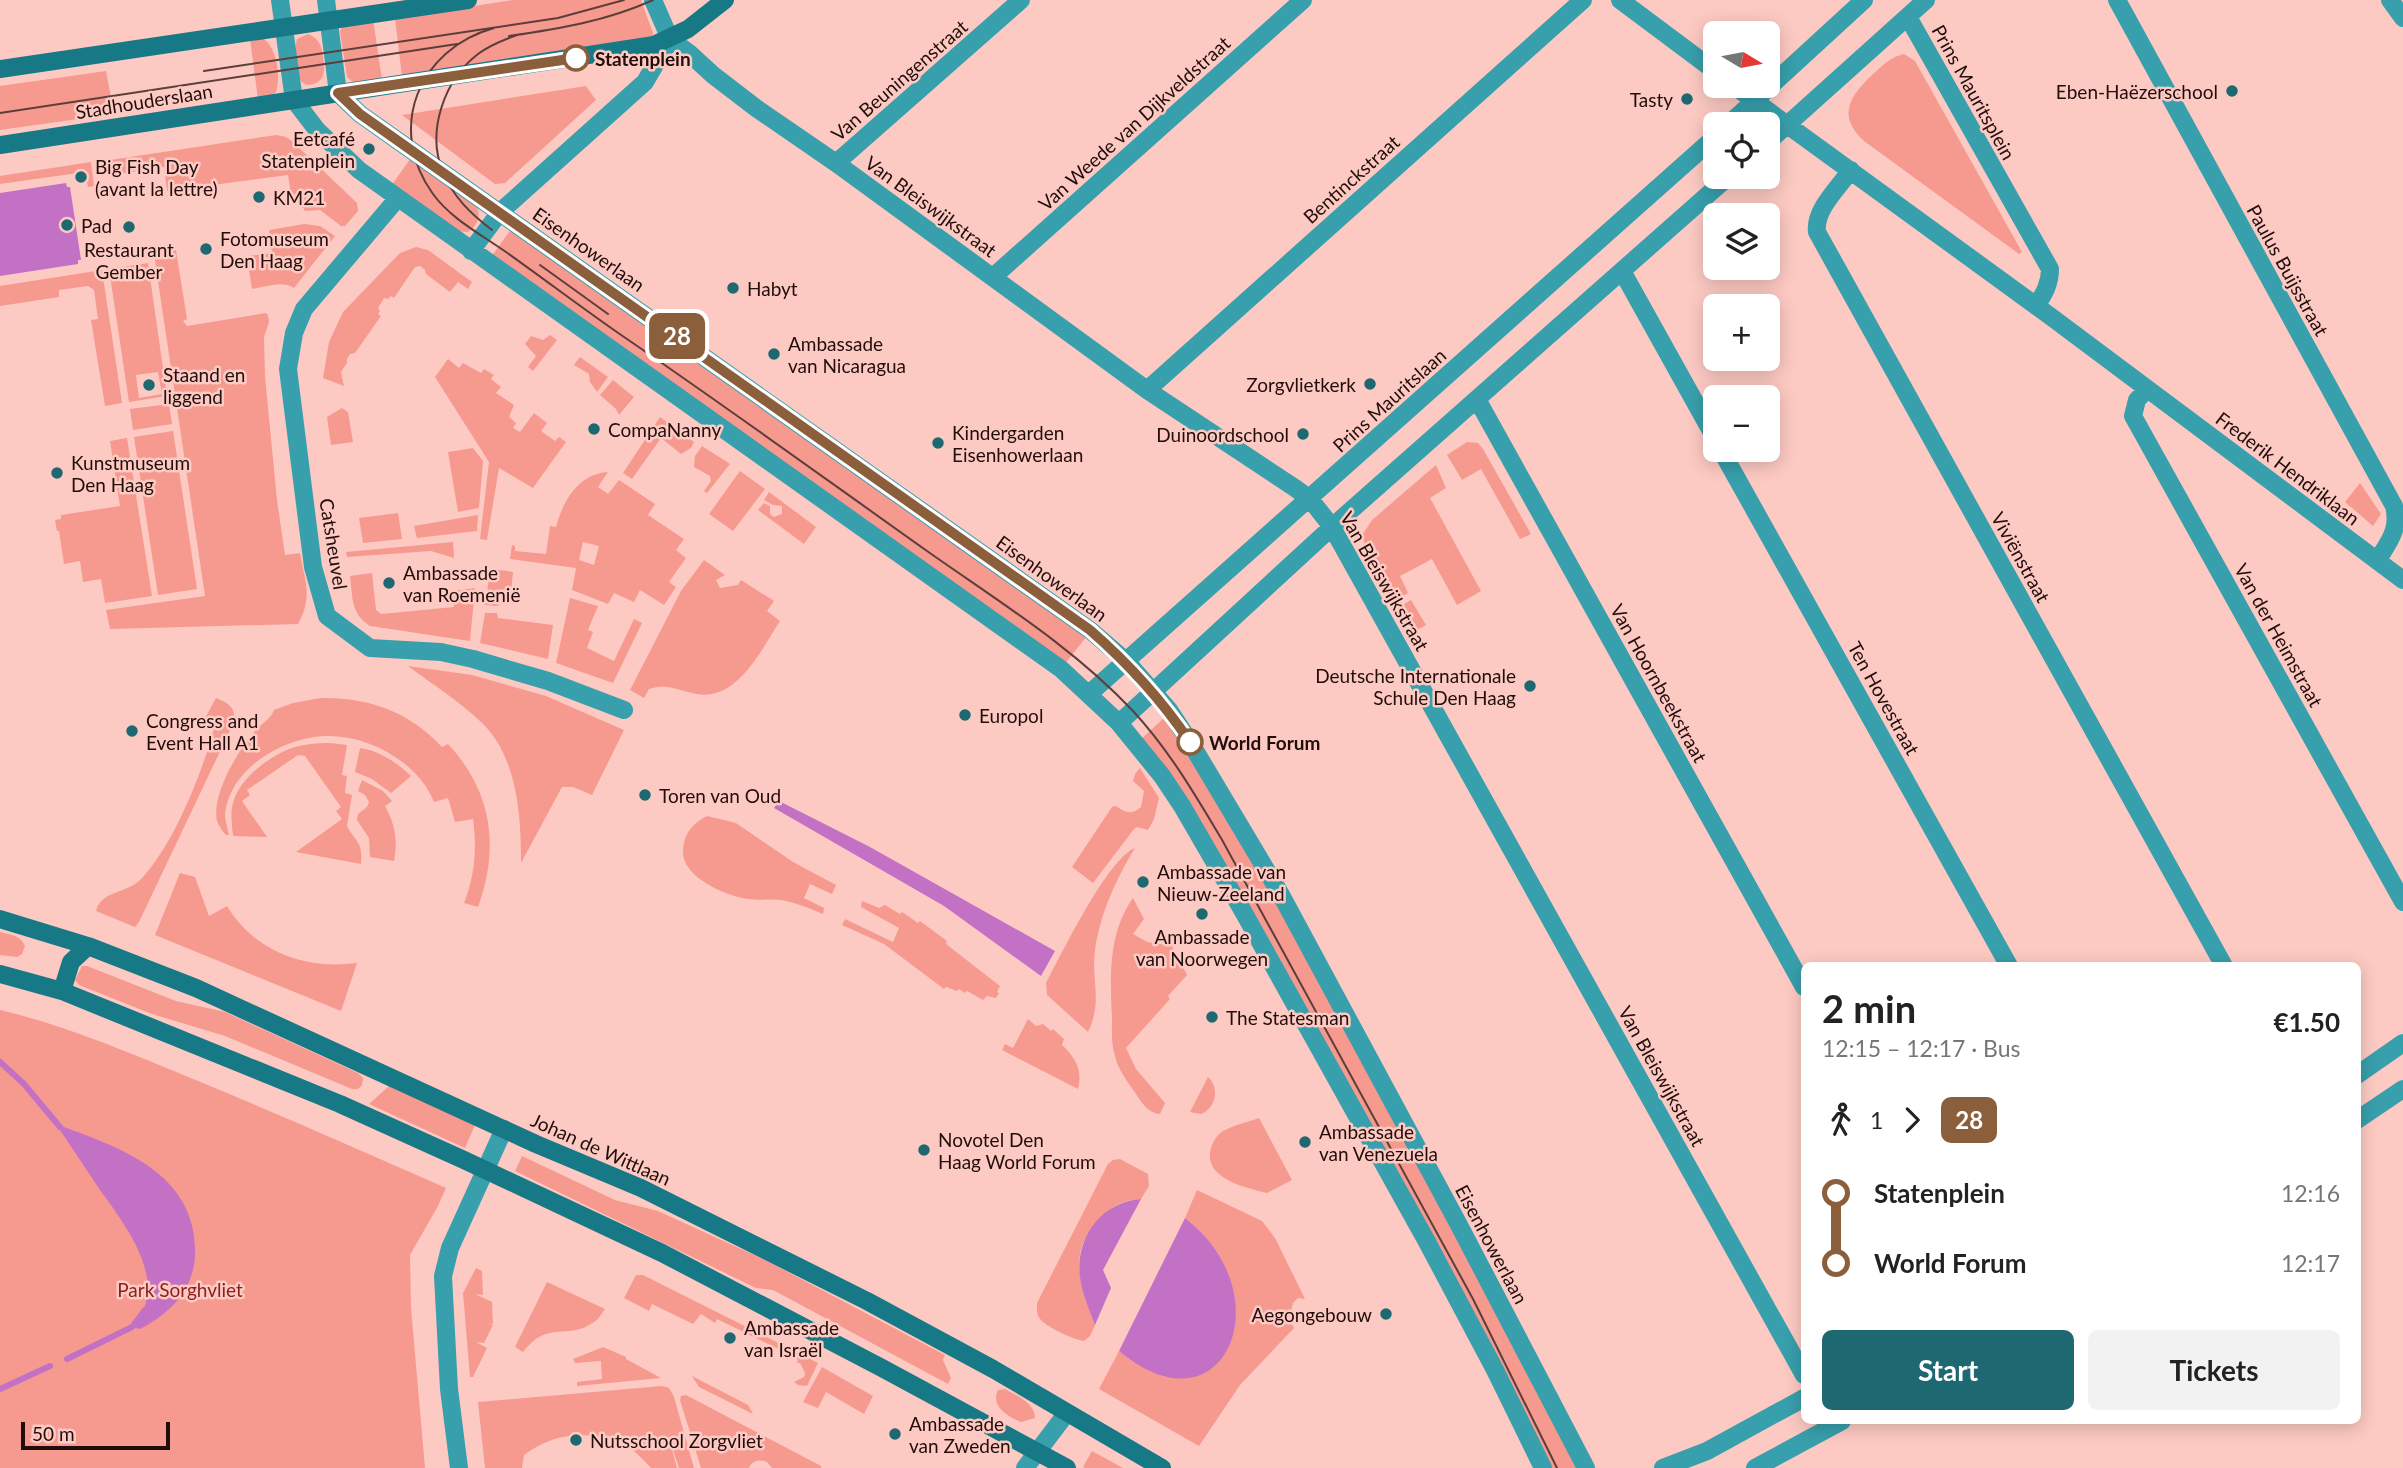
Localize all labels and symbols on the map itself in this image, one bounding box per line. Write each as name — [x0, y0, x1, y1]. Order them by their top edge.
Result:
street label: Van Beuningenstraat — [826, 15, 972, 145]
north arrow — [1703, 21, 1780, 98]
street label: Prins Mauritsplein — [1927, 21, 2021, 163]
street label: Van Weede van Dijkveldstraat — [1034, 31, 1235, 215]
marker: Statenplein — [563, 45, 589, 71]
place label: Statenplein — [595, 47, 691, 70]
street label: Stadhouderslaan — [74, 79, 214, 123]
place label: Eben-Haëzerschool — [2056, 80, 2218, 103]
marker: Eben-Haëzerschool — [2224, 83, 2240, 99]
place label: Tasty — [1630, 88, 1673, 111]
marker: Tasty — [1679, 91, 1695, 107]
place label: Eetcafé Statenplein — [261, 127, 355, 172]
street label: Bentinckstraat — [1298, 130, 1404, 228]
marker: Eetcafé Statenplein — [361, 141, 377, 157]
street label: Van Bleiswijkstraat — [861, 151, 1001, 262]
place label: Big Fish Day (avant la lettre) — [95, 155, 218, 200]
marker: Big Fish Day (avant la lettre) — [73, 169, 89, 185]
place label: KM21 — [273, 186, 325, 209]
marker: KM21 — [251, 189, 267, 205]
street label: Paulus Buijsstraat — [2242, 200, 2334, 340]
street label: Eisenhowerlaan — [529, 202, 649, 296]
place label: Pad — [81, 214, 112, 237]
marker: Pad — [59, 217, 75, 233]
marker: Restaurant Gember — [121, 219, 137, 235]
place label: Fotomuseum Den Haag — [220, 227, 329, 272]
place label: Restaurant Gember — [84, 238, 174, 283]
marker: Fotomuseum Den Haag — [198, 241, 214, 257]
place label: Habyt — [747, 277, 798, 300]
marker: Habyt — [725, 280, 741, 296]
line badge: 28 — [646, 313, 708, 359]
place label: Ambassade van Nicaragua — [788, 332, 906, 377]
street label: Prins Mauritslaan — [1328, 343, 1450, 457]
marker: Ambassade van Nicaragua — [766, 346, 782, 362]
place label: Staand en liggend — [163, 363, 245, 408]
place label: Zorgvlietkerk — [1246, 373, 1356, 396]
marker: Zorgvlietkerk — [1362, 376, 1378, 392]
marker: Staand en liggend — [141, 377, 157, 393]
street label: Frederik Hendriklaan — [2212, 407, 2364, 529]
place label: CompaNanny — [608, 418, 721, 441]
marker: CompaNanny — [586, 421, 602, 437]
place label: Kindergarden Eisenhowerlaan — [952, 421, 1083, 466]
place label: Duinoordschool — [1156, 423, 1289, 446]
marker: Duinoordschool — [1295, 426, 1311, 442]
marker: Kindergarden Eisenhowerlaan — [930, 435, 946, 451]
place label: Kunstmuseum Den Haag — [71, 451, 190, 496]
marker: Kunstmuseum Den Haag — [49, 465, 65, 481]
street label: Catsheuvel — [315, 497, 353, 591]
street label: Van Bleiswijkstraat — [1336, 507, 1434, 655]
street label: Viviënstraat — [1987, 508, 2055, 606]
street label: Eisenhowerlaan — [992, 530, 1112, 626]
street label: Van der Heimstraat — [2230, 559, 2328, 711]
place label: Ambassade van Roemenië — [403, 561, 520, 606]
marker: Ambassade van Roemenië — [381, 575, 397, 591]
street label: Van Hoornbeekstraat — [1606, 600, 1712, 766]
street label: Ten Hovestraat — [1843, 637, 1925, 759]
place label: Deutsche Internationale Schule Den Haag — [1315, 664, 1516, 709]
marker: Deutsche Internationale Schule Den Haag — [1522, 678, 1538, 694]
place label: Europol — [979, 704, 1043, 727]
marker: Europol — [957, 707, 973, 723]
place label: Congress and Event Hall A1 — [146, 709, 259, 754]
marker: Congress and Event Hall A1 — [124, 723, 140, 739]
marker: World Forum — [1177, 729, 1203, 755]
place label: World Forum — [1209, 731, 1320, 754]
place label: Toren van Oud — [659, 784, 781, 807]
marker: Toren van Oud — [637, 787, 653, 803]
place label: Ambassade van Nieuw-Zeeland — [1157, 860, 1286, 905]
marker: Ambassade van Nieuw-Zeeland — [1135, 874, 1151, 890]
marker: Ambassade van Noorwegen — [1194, 906, 1210, 922]
place label: Ambassade van Noorwegen — [1136, 925, 1268, 970]
street label: Van Bleiswijkstraat — [1614, 1002, 1710, 1150]
place label: The Statesman — [1226, 1006, 1349, 1029]
marker: The Statesman — [1204, 1009, 1220, 1025]
street label: Johan de Wittlaan — [528, 1108, 674, 1190]
place label: Ambassade van Venezuela — [1319, 1120, 1438, 1165]
place label: Novotel Den Haag World Forum — [938, 1128, 1096, 1173]
marker: Ambassade van Venezuela — [1297, 1134, 1313, 1150]
marker: Novotel Den Haag World Forum — [916, 1142, 932, 1158]
street label: Eisenhowerlaan — [1451, 1181, 1533, 1307]
park label: Park Sorghvliet — [117, 1278, 243, 1301]
place label: Aegongebouw — [1252, 1303, 1372, 1326]
marker: Aegongebouw — [1378, 1306, 1394, 1322]
place label: Ambassade van Israël — [744, 1316, 839, 1361]
marker: Ambassade van Israël — [722, 1330, 738, 1346]
place label: Ambassade van Zweden — [909, 1412, 1011, 1457]
scale bar — [21, 1419, 170, 1451]
marker: Ambassade van Zweden — [887, 1426, 903, 1442]
place label: Nutsschool Zorgvliet — [590, 1429, 763, 1452]
marker: Nutsschool Zorgvliet — [568, 1432, 584, 1448]

